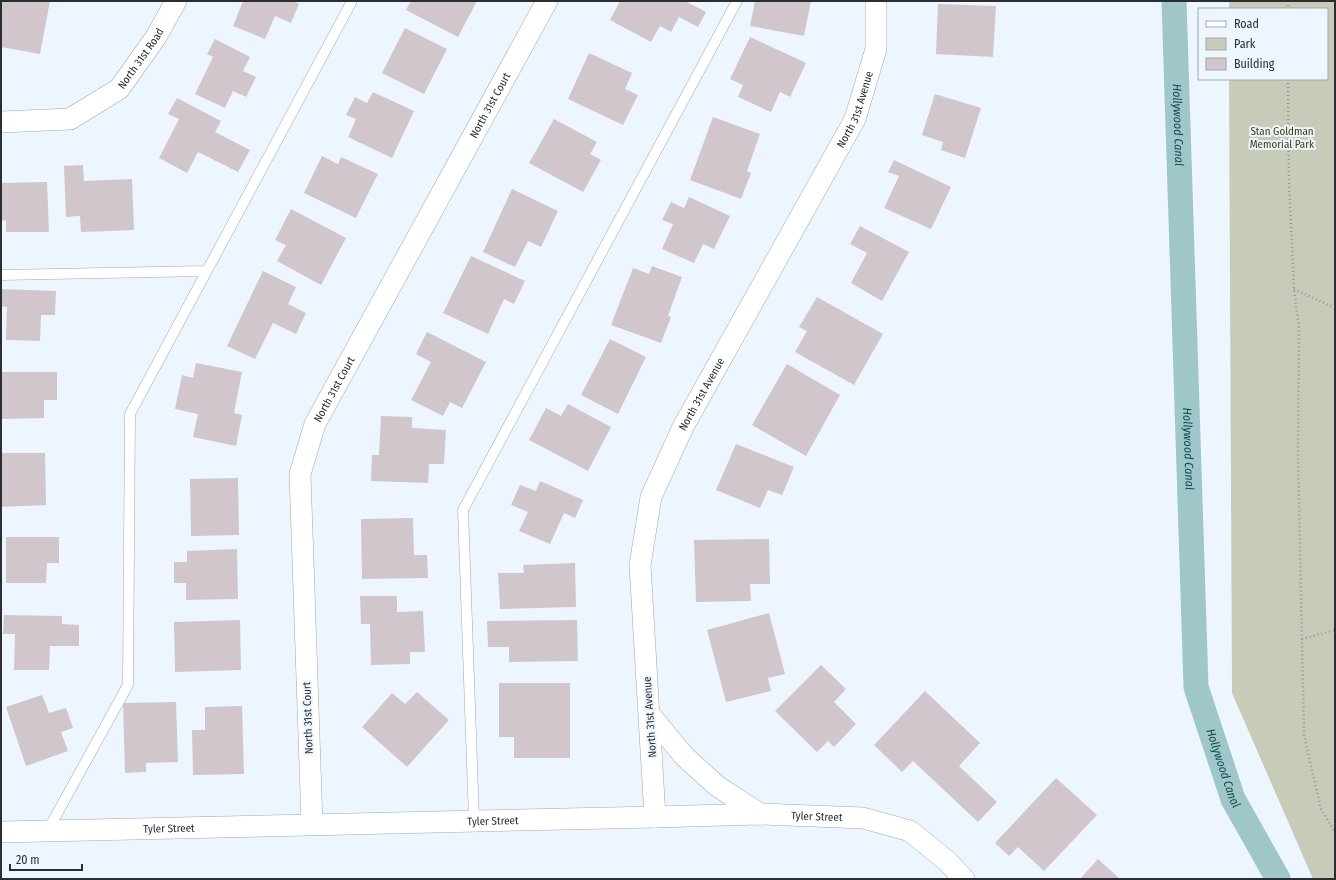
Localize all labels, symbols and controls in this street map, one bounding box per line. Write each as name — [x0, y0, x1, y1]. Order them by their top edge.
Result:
legend — [1198, 8, 1328, 80]
text: Road — [1234, 17, 1259, 31]
street label: North 31st Road — [115, 26, 166, 91]
text: Park — [1234, 37, 1256, 51]
text: Building — [1234, 57, 1275, 71]
street label: North 31st Court — [467, 70, 513, 140]
street label: North 31st Avenue — [834, 70, 875, 150]
water label: Hollywood Canal — [1170, 84, 1186, 166]
park label: Stan Goldman Memorial Park — [1250, 125, 1315, 151]
street label: North 31st Court — [311, 354, 357, 424]
street label: North 31st Avenue — [676, 355, 727, 433]
water label: Hollywood Canal — [1180, 407, 1197, 490]
street label: North 31st Avenue — [641, 676, 659, 758]
street label: North 31st Court — [300, 681, 316, 754]
water label: Hollywood Canal — [1203, 727, 1243, 810]
street label: Tyler Street — [791, 809, 843, 824]
street label: Tyler Street — [467, 814, 519, 828]
street label: Tyler Street — [143, 821, 195, 835]
scale bar — [10, 846, 82, 872]
text: 20 m — [16, 853, 40, 867]

